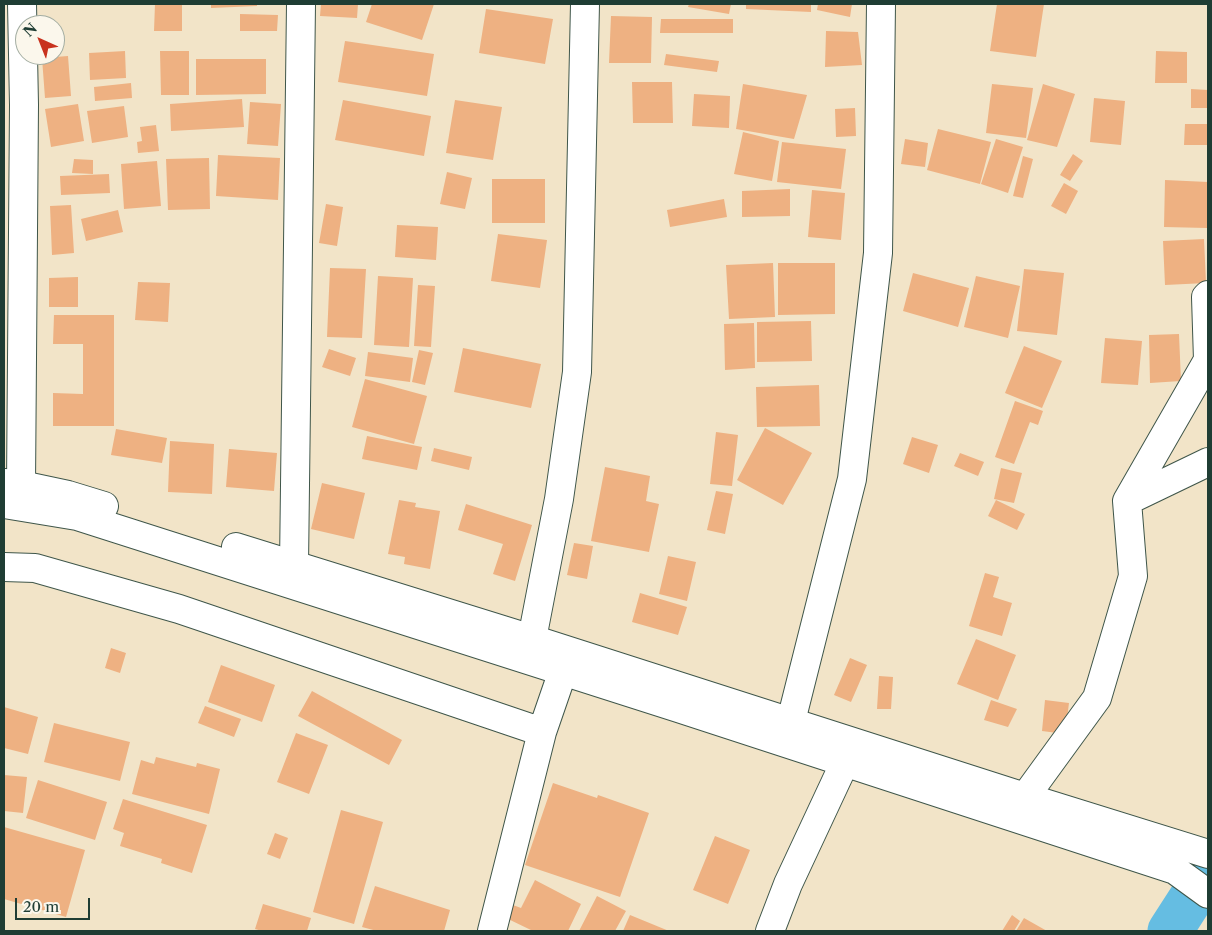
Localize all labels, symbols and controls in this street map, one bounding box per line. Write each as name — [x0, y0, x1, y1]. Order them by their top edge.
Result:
north arrow — [15, 15, 65, 65]
text: N — [20, 19, 41, 41]
scale bar — [18, 888, 92, 920]
text: 20 m — [23, 897, 59, 916]

